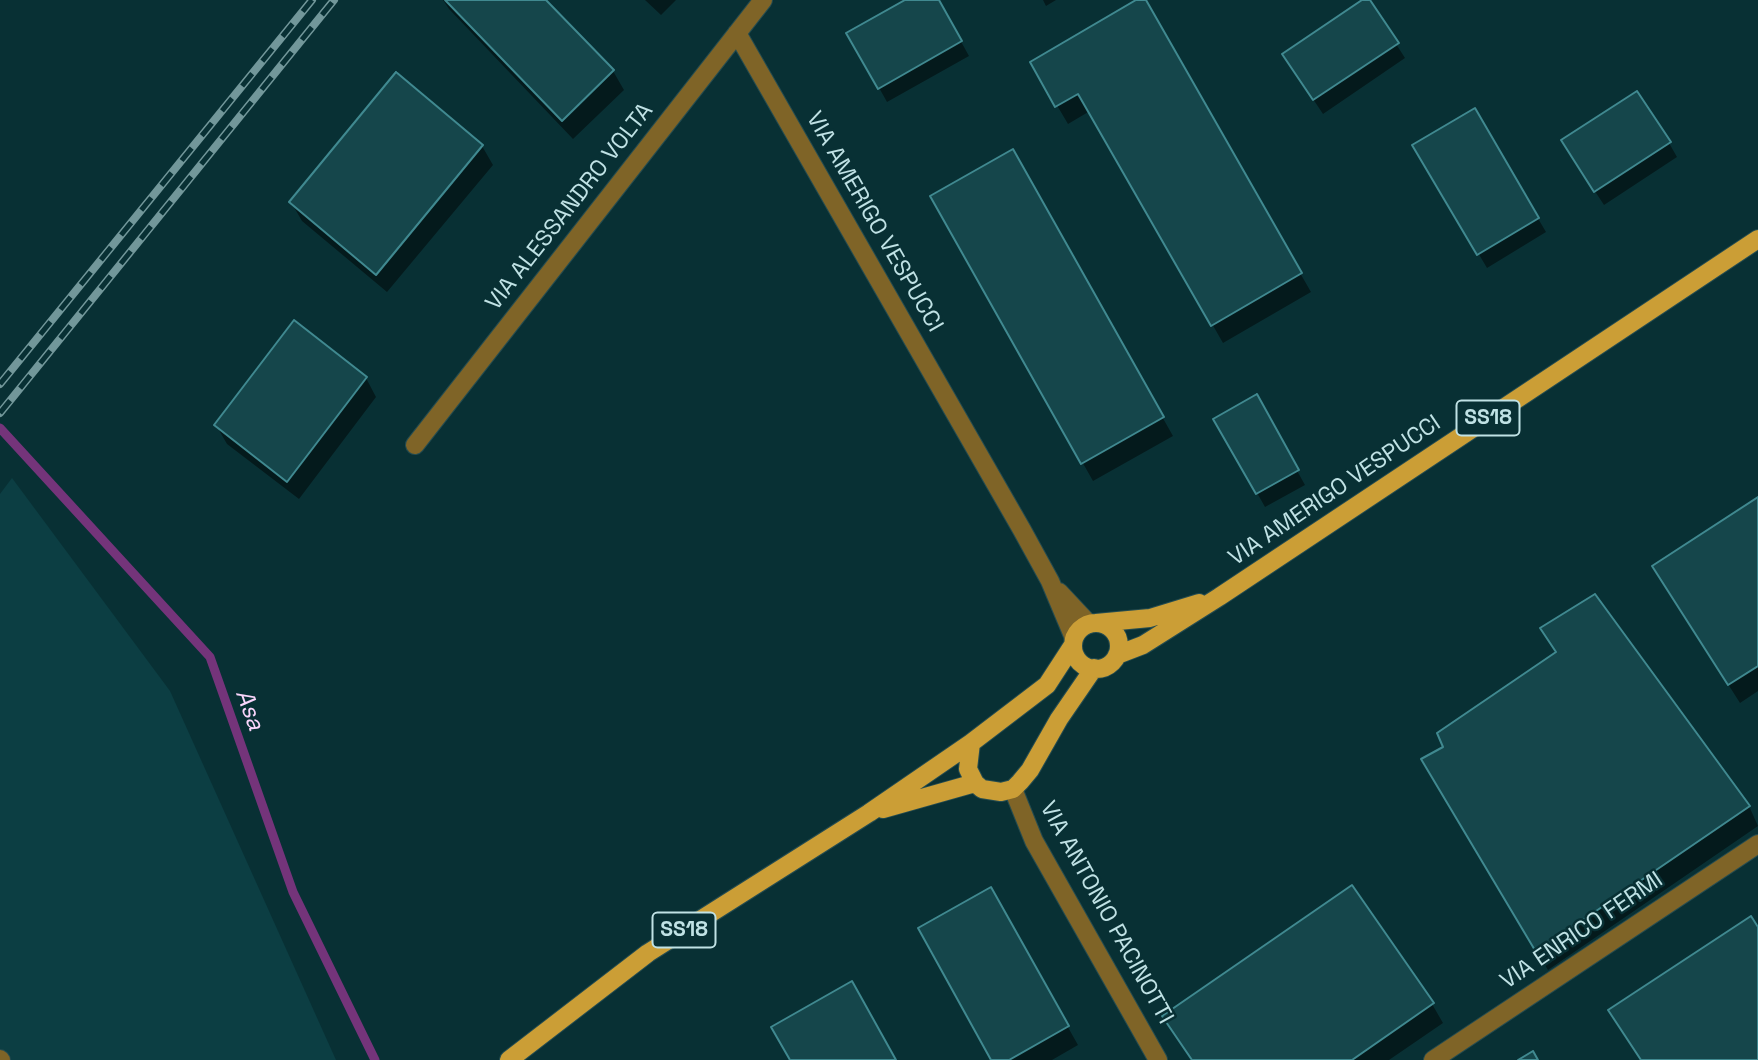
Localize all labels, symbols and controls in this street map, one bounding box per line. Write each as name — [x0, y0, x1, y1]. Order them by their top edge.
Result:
street label: VIA ALESSANDRO VOLTA — [481, 98, 659, 316]
street label: VIA AMERIGO VESPUCCI — [800, 107, 948, 337]
road number: SS18 — [1456, 400, 1520, 436]
street label: VIA AMERIGO VESPUCCI — [1224, 410, 1446, 572]
water label: Asa — [228, 686, 270, 734]
street label: VIA ANTONIO PACINOTTI — [1033, 797, 1179, 1029]
street label: VIA ENRICO FERMI — [1496, 866, 1668, 996]
road number: SS18 — [652, 912, 716, 948]

